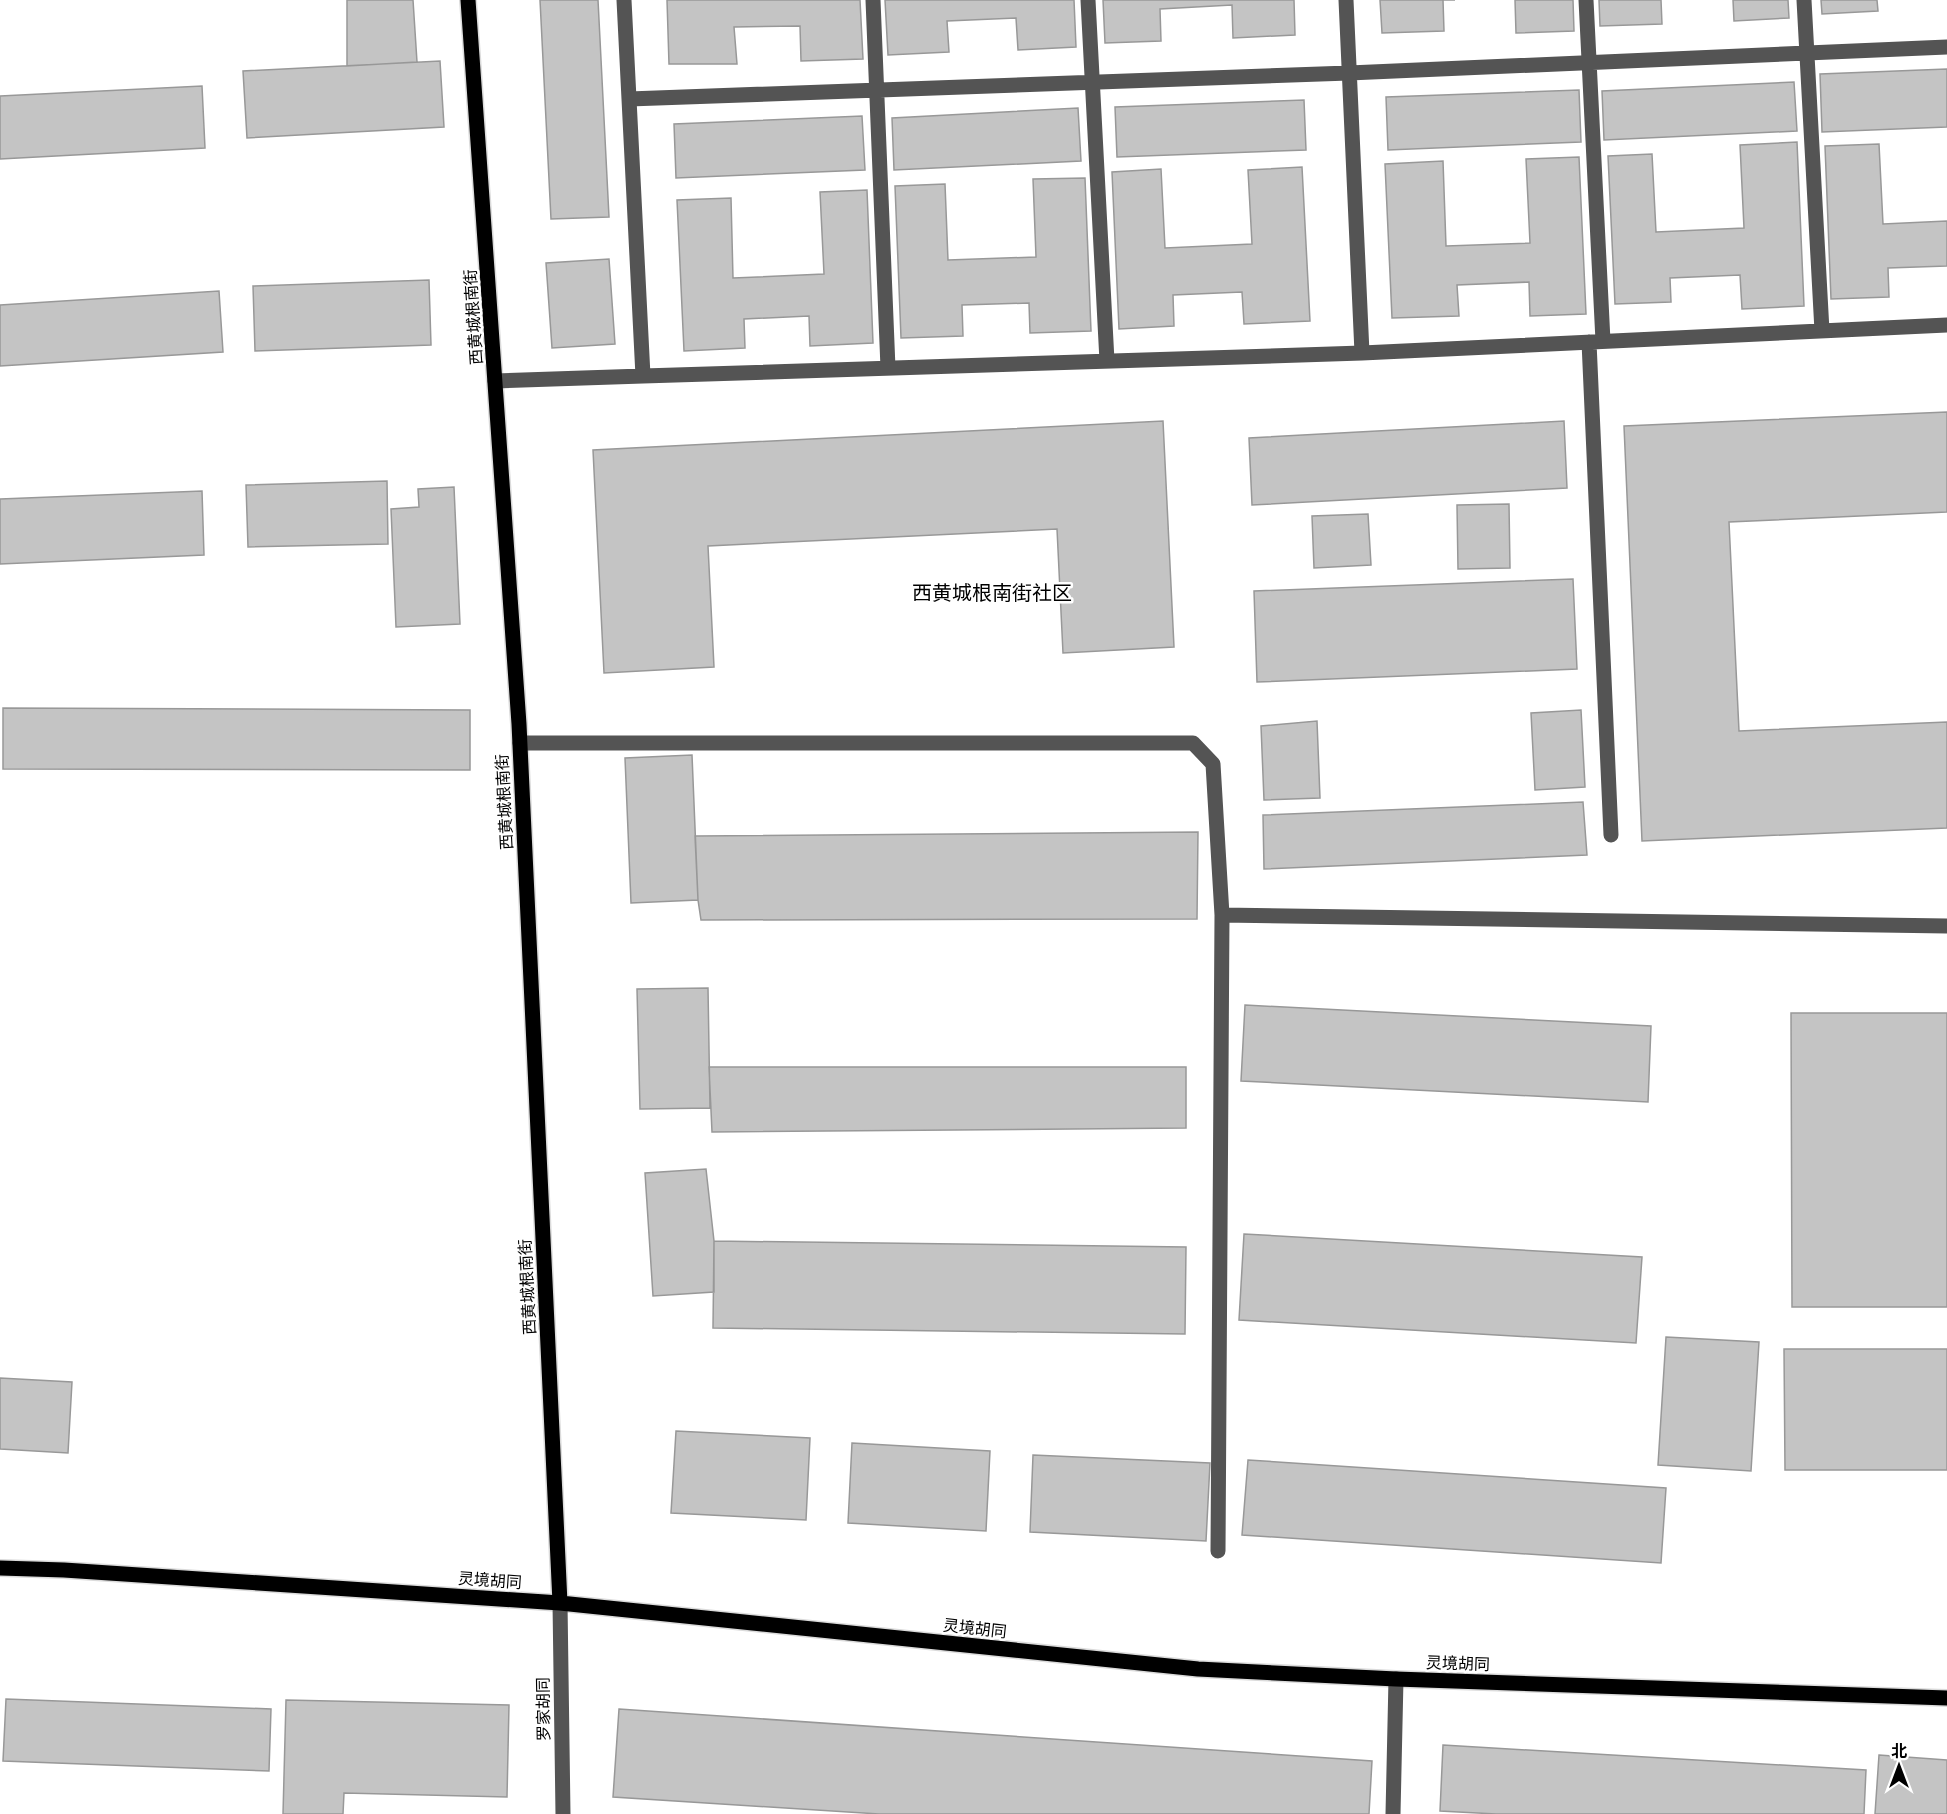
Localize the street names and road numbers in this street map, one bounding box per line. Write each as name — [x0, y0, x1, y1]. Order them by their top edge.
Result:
street label: 西黄城根南街 — [460, 268, 486, 366]
street label: 西黄城根南街 — [492, 754, 516, 850]
street label: 西黄城根南街 — [515, 1239, 539, 1335]
street label: 灵境胡同 — [457, 1568, 523, 1592]
street label: 灵境胡同 — [942, 1615, 1008, 1641]
street label: 灵境胡同 — [1426, 1652, 1490, 1674]
street label: 罗家胡同 — [532, 1677, 554, 1741]

